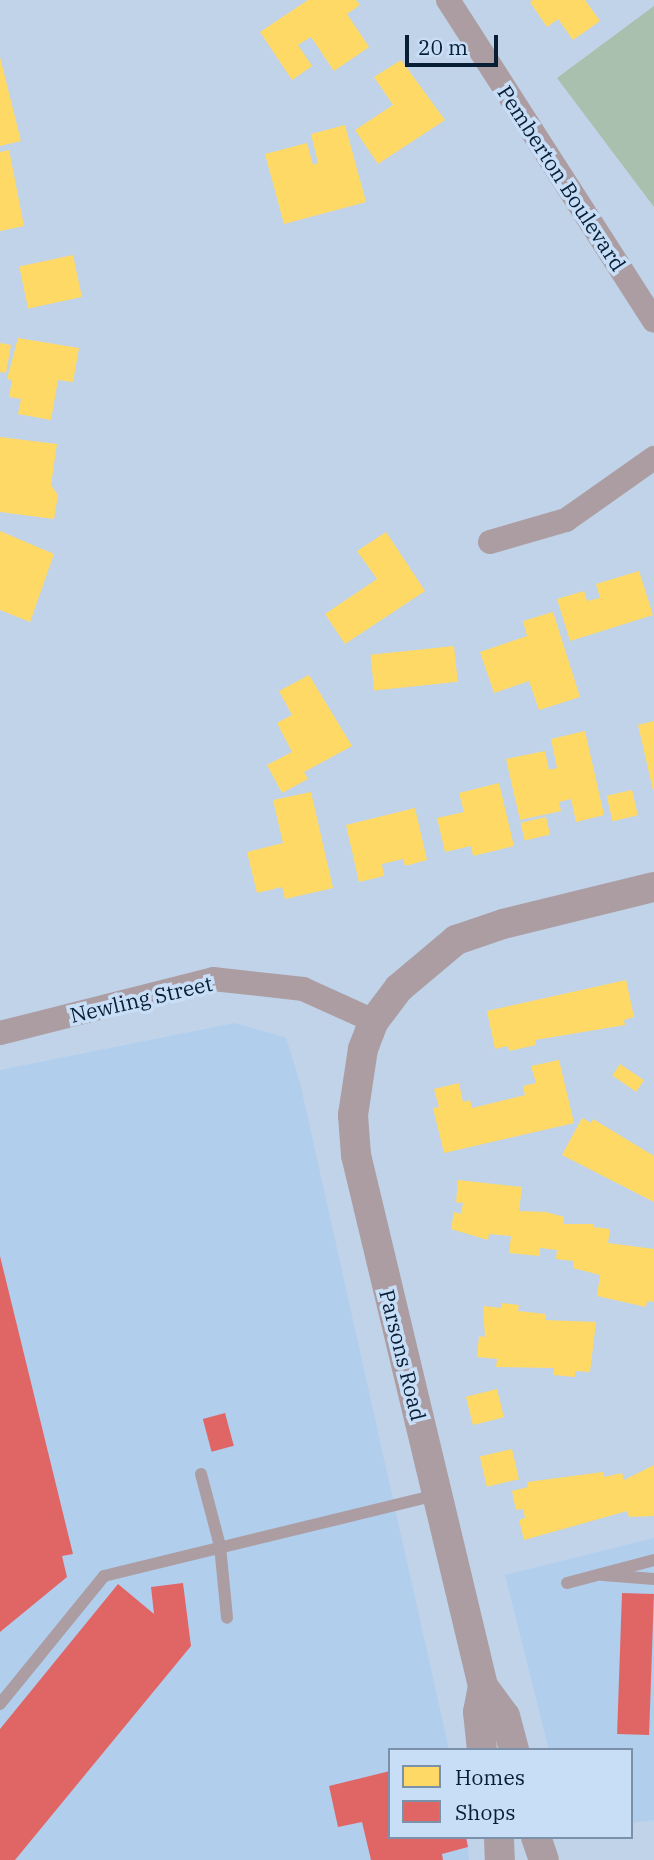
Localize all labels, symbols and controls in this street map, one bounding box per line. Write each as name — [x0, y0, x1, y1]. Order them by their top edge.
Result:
scale bar — [409, 21, 502, 65]
text: 20 m — [418, 33, 468, 61]
street label: Pemberton Boulevard — [493, 81, 631, 275]
street label: Newling Street — [67, 970, 215, 1028]
street label: Parsons Road — [375, 1287, 431, 1423]
legend — [388, 1748, 633, 1839]
text: Homes — [455, 1763, 525, 1791]
text: Shops — [455, 1798, 515, 1826]

